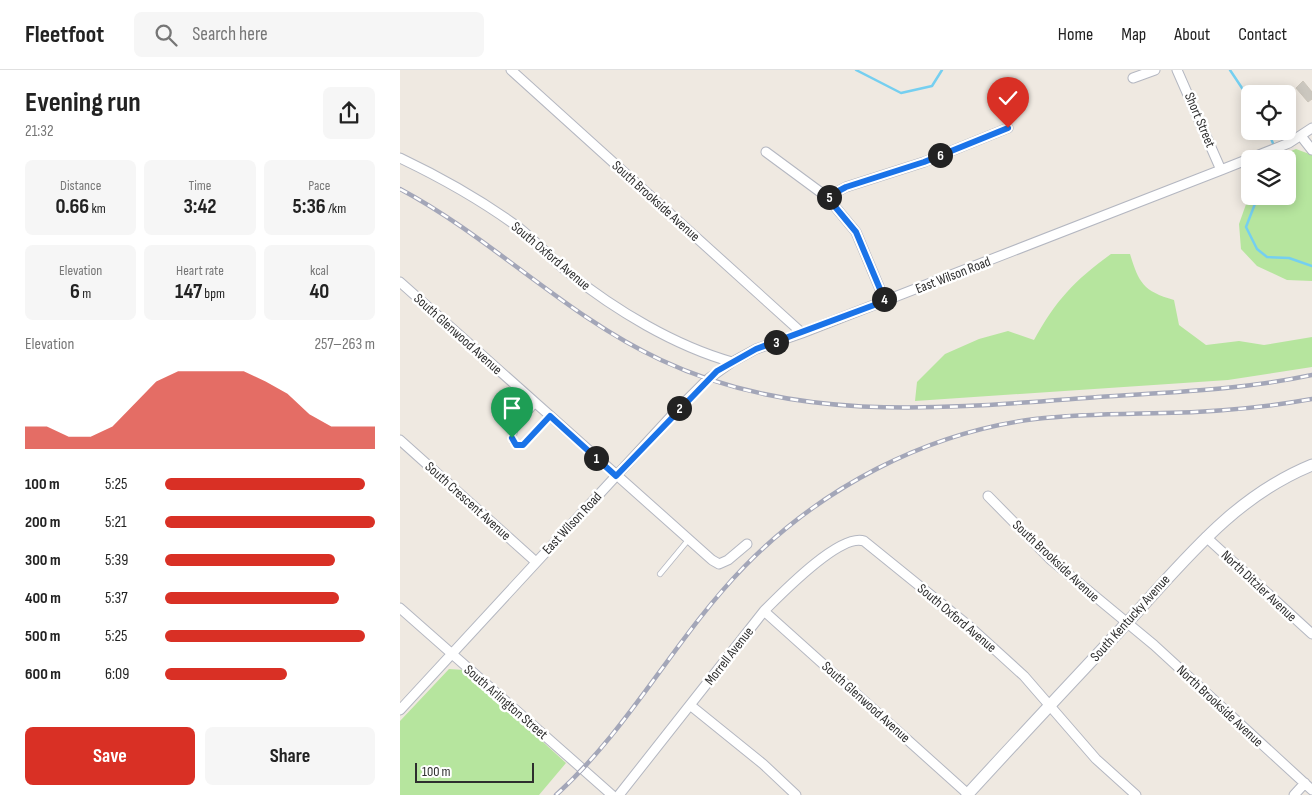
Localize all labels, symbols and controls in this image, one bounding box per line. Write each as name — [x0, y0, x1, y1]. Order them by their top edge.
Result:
search box — [134, 12, 484, 57]
text: Fleetfoot — [25, 20, 104, 49]
icon: search — [152, 21, 180, 49]
text: Search here — [192, 23, 268, 46]
text: Home — [1058, 24, 1093, 45]
text: Map — [1121, 24, 1146, 45]
text: About — [1174, 24, 1210, 45]
text: Contact — [1238, 24, 1287, 45]
pin — [987, 77, 1029, 128]
icon: check — [994, 84, 1022, 112]
map controls — [1241, 85, 1296, 205]
button: locate — [1241, 85, 1296, 140]
text: Evening run — [25, 86, 141, 119]
button: share — [323, 87, 375, 139]
street label: Short Street — [1181, 90, 1219, 150]
text: 21:32 — [25, 122, 54, 141]
pin: 6 — [928, 142, 952, 168]
text: 6 — [937, 147, 944, 164]
button: layers — [1241, 150, 1296, 205]
street label: South Brookside Avenue — [609, 157, 703, 245]
text: Distance — [60, 177, 101, 194]
text: Time — [189, 177, 211, 194]
text: Pace — [308, 177, 330, 194]
pin: 5 — [816, 184, 842, 210]
text: 5 — [826, 189, 833, 206]
text: 0.66 — [56, 194, 89, 219]
text: 3:42 — [183, 194, 217, 219]
text: 5:36 — [293, 194, 326, 219]
text: km — [89, 200, 106, 217]
text: /km — [326, 200, 346, 217]
street label: South Oxford Avenue — [508, 218, 594, 294]
street label: East Wilson Road — [913, 253, 993, 297]
text: Elevation — [59, 262, 102, 279]
text: Heart rate — [176, 262, 224, 279]
text: kcal — [310, 262, 329, 279]
text: 6 — [70, 279, 80, 304]
text: 147 — [175, 279, 202, 304]
text: 40 — [309, 279, 329, 304]
text: m — [80, 285, 91, 302]
text: bpm — [202, 285, 225, 302]
pin: 4 — [872, 286, 896, 312]
street label: South Glenwood Avenue — [410, 290, 506, 378]
text: 4 — [881, 291, 888, 308]
pin: 3 — [764, 330, 788, 354]
text: 3 — [773, 334, 780, 351]
text: Elevation — [25, 335, 74, 354]
text: 257–263 m — [314, 335, 375, 354]
pin — [491, 387, 533, 438]
icon: arrive — [498, 394, 526, 422]
pin: 2 — [666, 396, 692, 420]
text: 2 — [676, 400, 683, 417]
pin: 1 — [584, 446, 608, 470]
text: 1 — [594, 450, 599, 467]
street label: South Crescent Avenue — [422, 458, 514, 544]
text: 100 m — [25, 475, 60, 494]
text: 5:25 — [105, 475, 127, 494]
street label: East Wilson Road — [539, 488, 605, 558]
text: 200 m — [25, 513, 60, 532]
text: 5:21 — [105, 513, 127, 532]
street label: South Brookside Avenue — [1009, 516, 1103, 606]
street label: North Ditzler Avenue — [1218, 547, 1300, 625]
text: 300 m — [25, 551, 61, 570]
text: 5:39 — [105, 551, 128, 570]
street label: South Kentucky Avenue — [1087, 571, 1173, 665]
street label: South Oxford Avenue — [914, 580, 1000, 656]
text: 400 m — [25, 589, 61, 608]
text: 5:37 — [105, 589, 128, 608]
street label: Morrell Avenue — [701, 623, 757, 689]
text: 500 m — [25, 627, 60, 646]
text: 5:25 — [105, 627, 127, 646]
street label: South Glenwood Avenue — [818, 658, 914, 746]
street label: South Arlington Street — [461, 661, 551, 743]
street label: North Brookside Avenue — [1173, 662, 1267, 750]
text: 600 m — [25, 665, 61, 684]
text: 6:09 — [105, 665, 129, 684]
button: Save — [25, 727, 195, 785]
button: Share — [205, 727, 375, 785]
scale bar — [415, 760, 534, 783]
text: 100 m — [422, 763, 451, 780]

